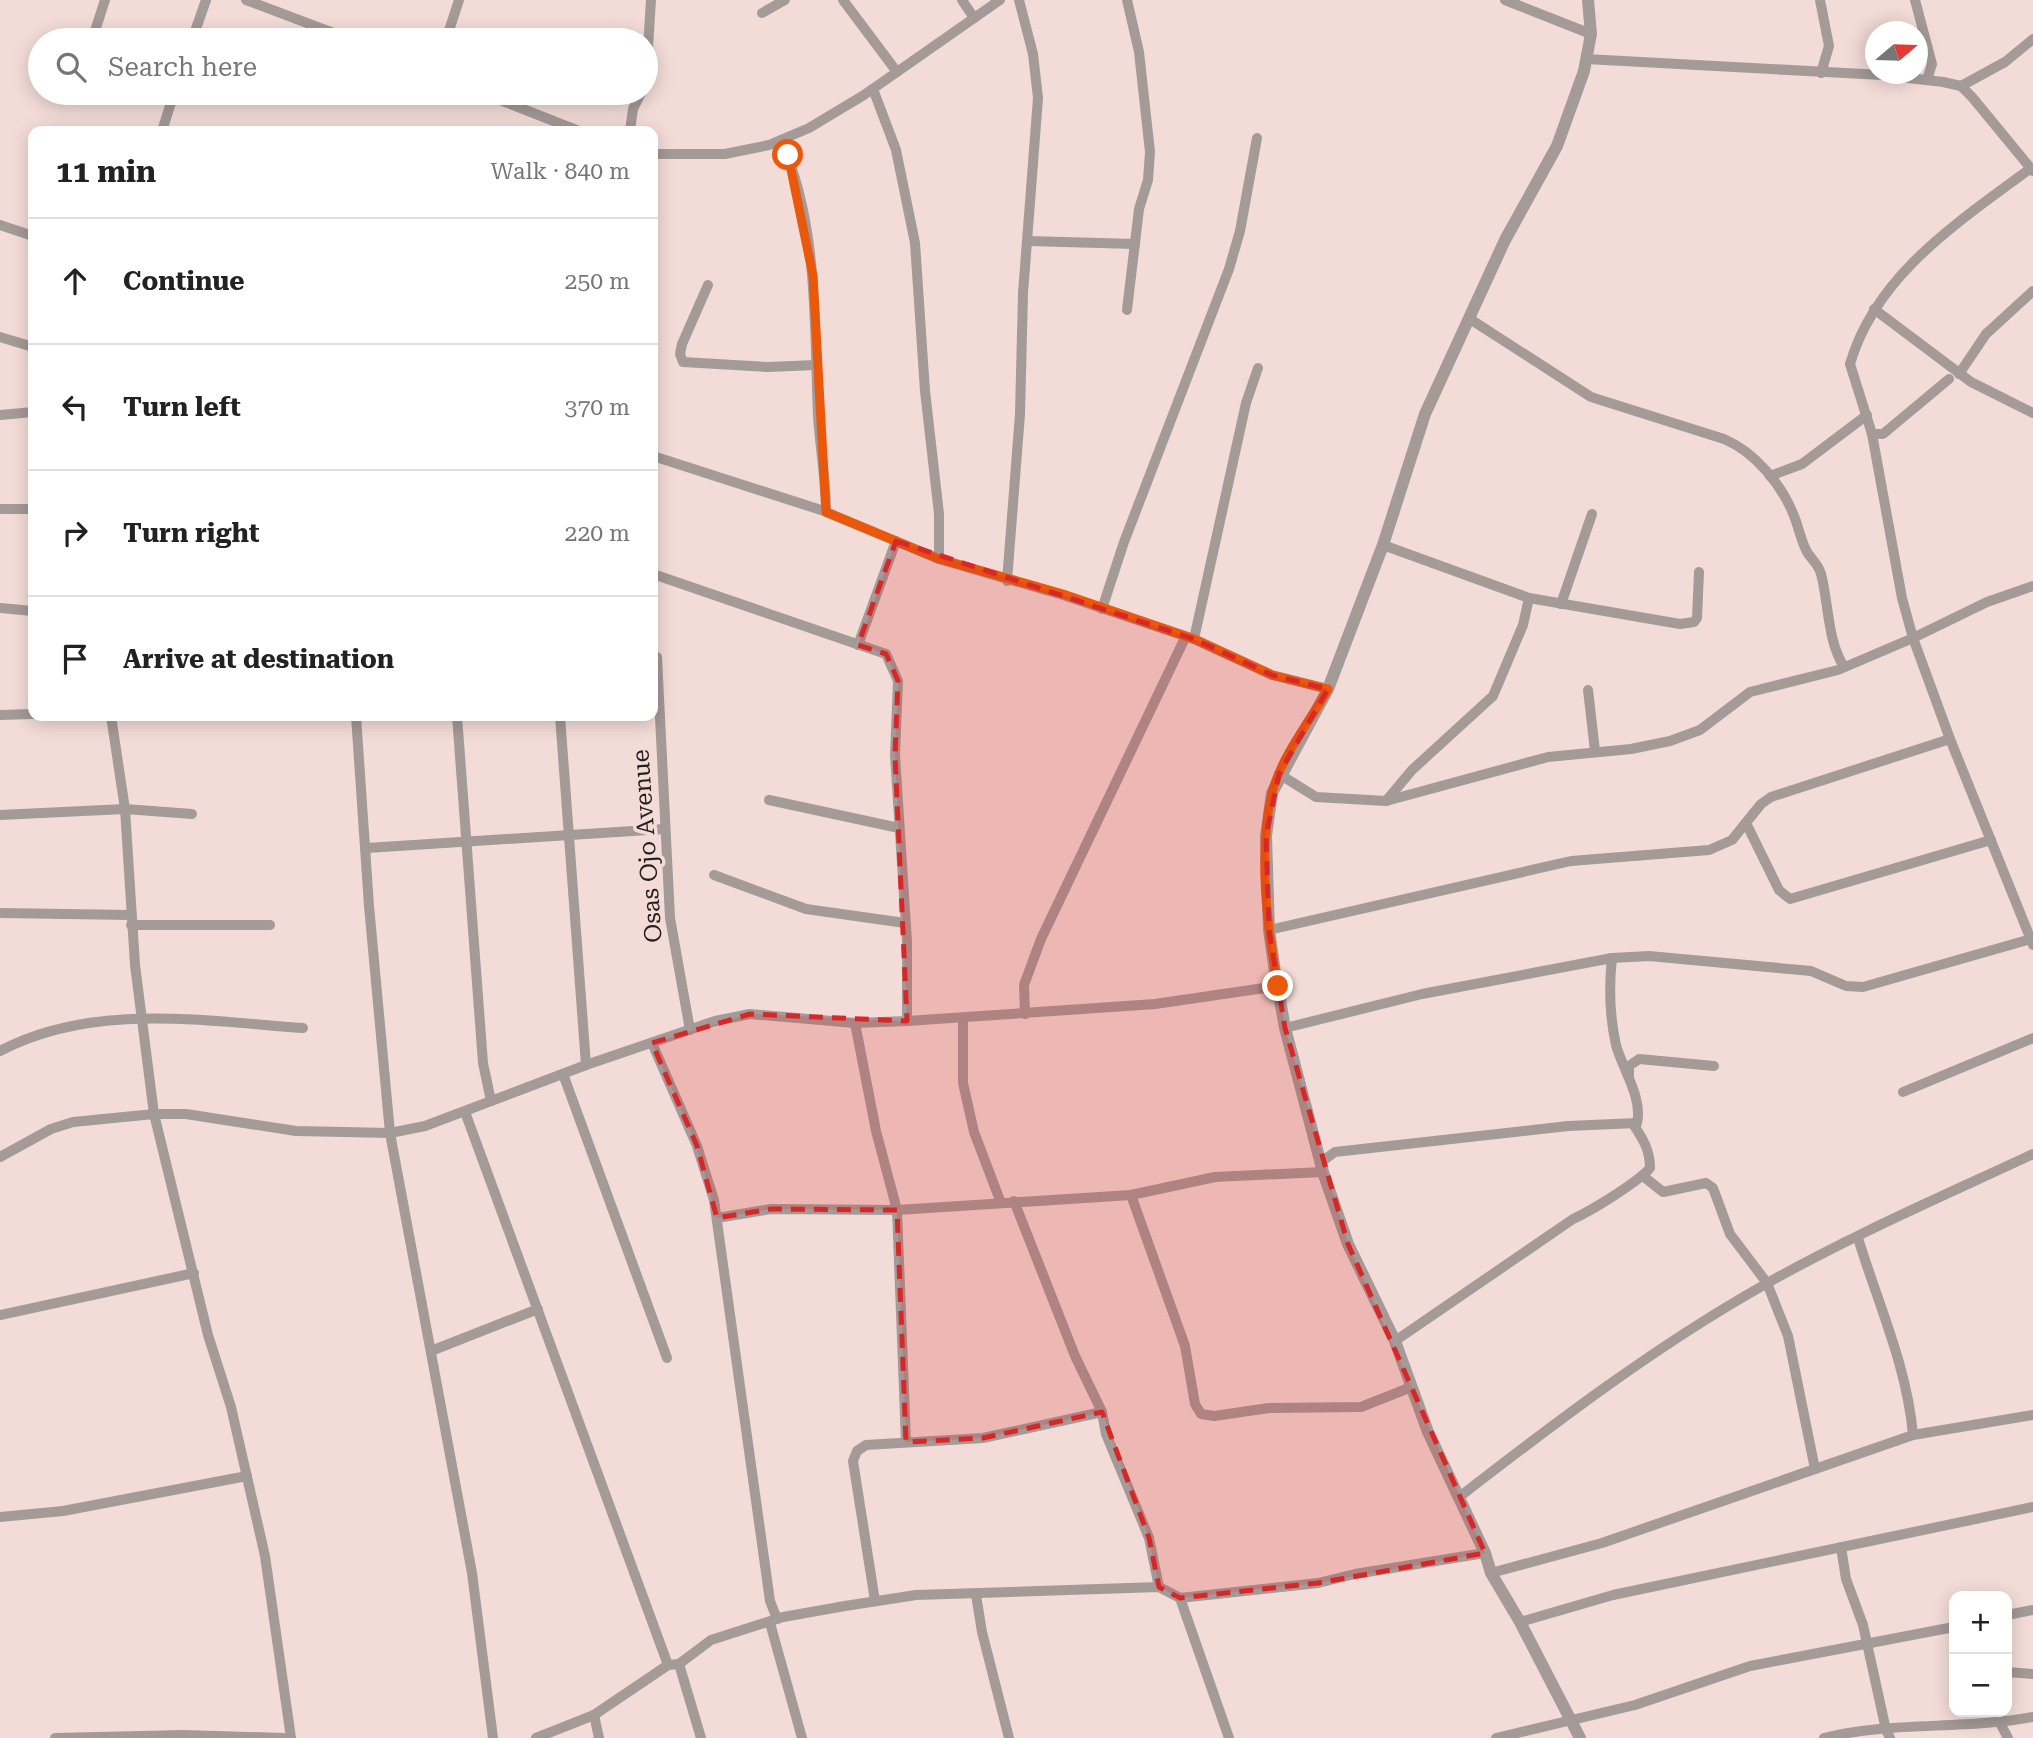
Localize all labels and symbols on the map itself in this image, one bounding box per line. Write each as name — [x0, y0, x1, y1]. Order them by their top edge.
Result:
north arrow — [1865, 21, 1928, 84]
route start — [772, 139, 803, 170]
street label: Osas Ojo Avenue — [626, 748, 668, 944]
route end — [1262, 970, 1293, 1001]

